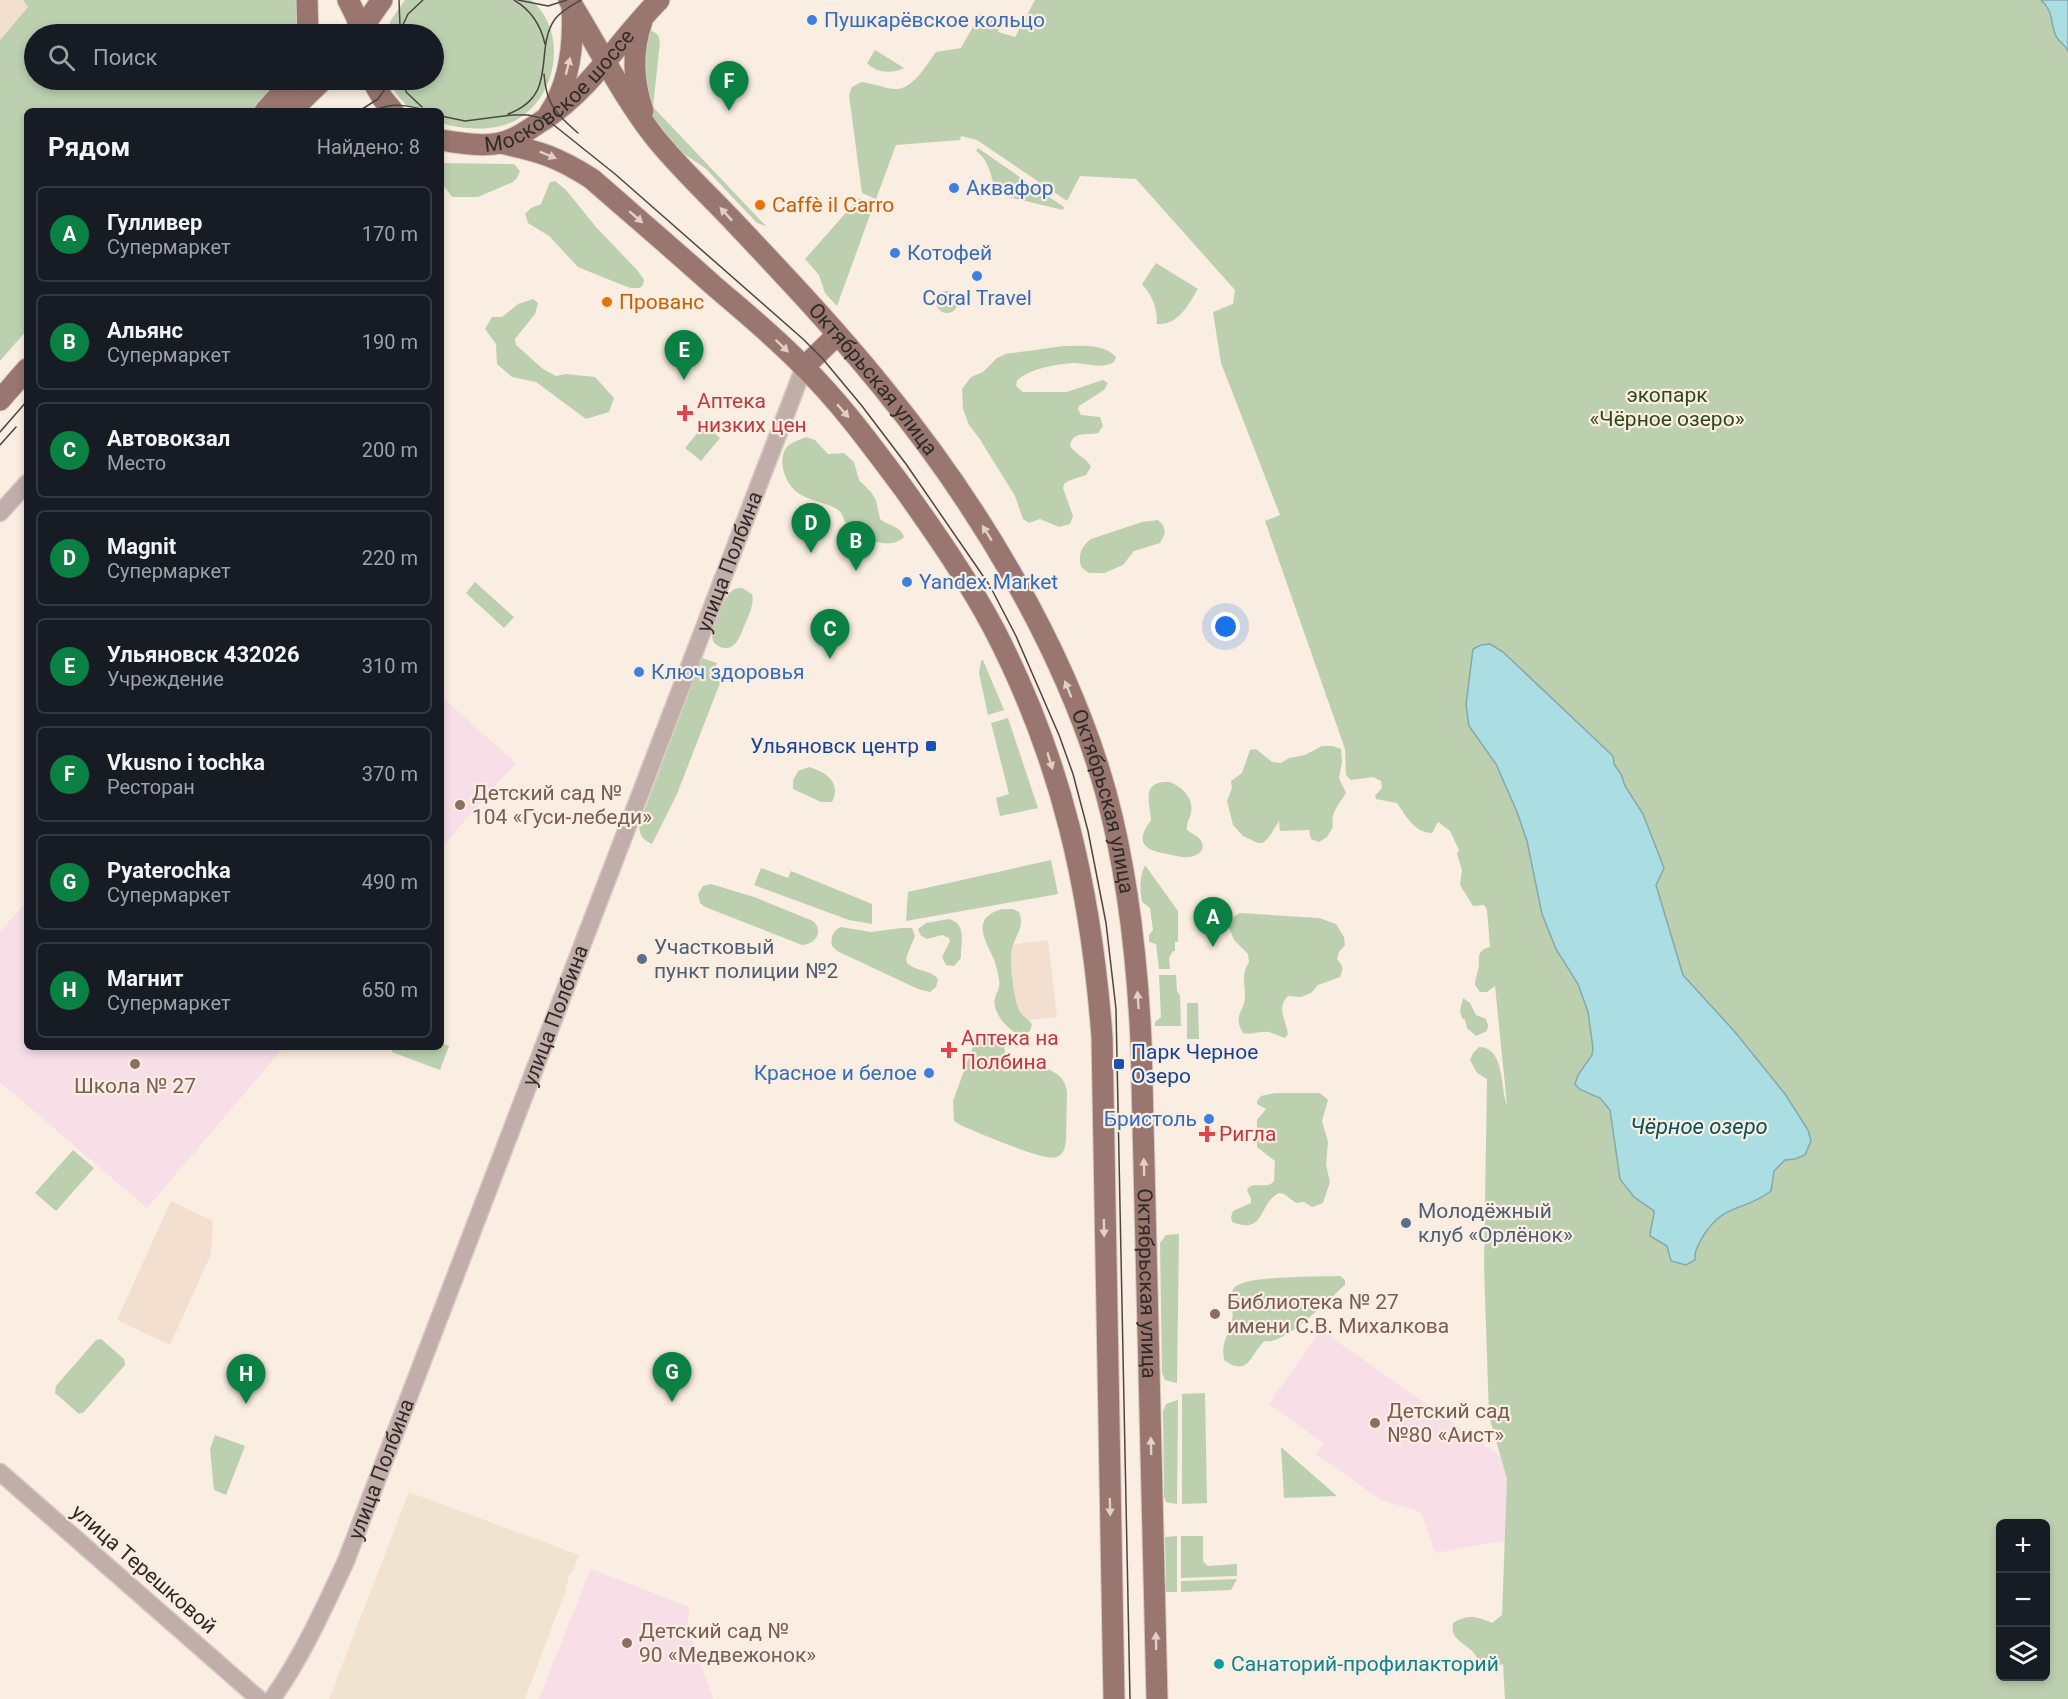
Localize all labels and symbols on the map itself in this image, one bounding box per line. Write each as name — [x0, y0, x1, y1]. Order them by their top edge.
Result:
place label: Пушкарёвское кольцо — [824, 8, 1045, 32]
marker: Пушкарёвское кольцо — [805, 13, 819, 27]
street label: Московское шоссе — [483, 25, 639, 157]
one-way arrow — [564, 57, 574, 75]
pin: F — [710, 62, 748, 111]
one-way arrow — [539, 151, 557, 160]
place label: Аквафор — [966, 176, 1054, 200]
marker: Аквафор — [947, 181, 961, 195]
place label: Caffè il Carro — [772, 193, 894, 217]
marker: Caffè il Carro — [753, 198, 767, 212]
one-way arrow — [719, 206, 733, 221]
one-way arrow — [628, 210, 643, 223]
place label: Котофей — [907, 241, 992, 265]
marker: Котофей — [888, 246, 902, 260]
marker: Coral Travel — [970, 269, 984, 283]
place label: Coral Travel — [922, 286, 1032, 310]
place label: Прованс — [619, 290, 704, 314]
marker: Прованс — [600, 295, 614, 309]
street label: Октябрьская улица — [803, 298, 943, 460]
pin: E — [664, 330, 704, 380]
one-way arrow — [775, 338, 789, 352]
park label: экопарк «Чёрное озеро» — [1590, 383, 1745, 431]
place label: Аптека низких цен — [697, 389, 807, 437]
one-way arrow — [836, 403, 849, 418]
marker: Аптека низких цен — [678, 406, 692, 420]
street label: улица Полбина — [691, 488, 767, 636]
pin: D — [792, 504, 830, 553]
pin: B — [836, 522, 876, 571]
one-way arrow — [982, 524, 993, 541]
place label: Yandex.Market — [919, 570, 1058, 594]
marker: Yandex.Market — [900, 575, 914, 589]
pin: C — [810, 610, 850, 659]
your location — [1211, 612, 1240, 641]
place label: Ключ здоровья — [651, 660, 804, 684]
marker: Ключ здоровья — [632, 665, 646, 679]
one-way arrow — [1063, 680, 1072, 698]
street label: Октябрьская улица — [1067, 706, 1139, 895]
place label: Ульяновск центр — [750, 734, 919, 758]
marker: Ульяновск центр — [924, 739, 938, 753]
one-way arrow — [1046, 752, 1056, 770]
place label: Детский сад № 104 «Гуси-лебеди» — [472, 781, 652, 829]
marker: Детский сад № 104 «Гуси-лебеди» — [453, 798, 467, 812]
pin: A — [1194, 898, 1232, 947]
place label: Участковый пункт полиции №2 — [654, 935, 839, 983]
street label: улица Полбина — [517, 942, 593, 1089]
marker: Участковый пункт полиции №2 — [635, 952, 649, 966]
one-way arrow — [1134, 991, 1143, 1010]
place label: Аптека на Полбина — [961, 1026, 1059, 1074]
place label: Парк Черное Озеро — [1131, 1040, 1258, 1088]
marker: Аптека на Полбина — [942, 1043, 956, 1057]
marker: Школа № 27 — [128, 1057, 142, 1071]
marker: Парк Черное Озеро — [1112, 1057, 1126, 1071]
place label: Красное и белое — [754, 1061, 917, 1085]
marker: Красное и белое — [922, 1066, 936, 1080]
place label: Школа № 27 — [74, 1074, 196, 1098]
place label: Бристоль — [1104, 1107, 1197, 1131]
marker: Бристоль — [1202, 1112, 1216, 1126]
water label: Чёрное озеро — [1630, 1114, 1768, 1139]
place label: Ригла — [1219, 1122, 1276, 1146]
marker: Ригла — [1200, 1127, 1214, 1141]
one-way arrow — [1139, 1157, 1149, 1176]
street label: Октябрьская улица — [1133, 1188, 1161, 1379]
place label: Молодёжный клуб «Орлёнок» — [1418, 1199, 1573, 1247]
marker: Молодёжный клуб «Орлёнок» — [1399, 1216, 1413, 1230]
one-way arrow — [1099, 1219, 1109, 1238]
place label: Библиотека № 27 имени С.В. Михалкова — [1227, 1290, 1449, 1338]
marker: Библиотека № 27 имени С.В. Михалкова — [1208, 1307, 1222, 1321]
pin: G — [652, 1352, 692, 1402]
pin: H — [226, 1354, 266, 1404]
street label: улица Полбина — [343, 1395, 419, 1543]
place label: Детский сад №80 «Аист» — [1387, 1399, 1510, 1447]
marker: Детский сад №80 «Аист» — [1368, 1416, 1382, 1430]
one-way arrow — [1147, 1436, 1156, 1455]
one-way arrow — [1105, 1498, 1114, 1517]
street label: улица Терешковой — [67, 1500, 221, 1638]
place label: Детский сад № 90 «Медвежонок» — [639, 1619, 816, 1667]
one-way arrow — [1151, 1631, 1160, 1650]
marker: Детский сад № 90 «Медвежонок» — [620, 1636, 634, 1650]
place label: Санаторий-профилакторий — [1231, 1652, 1499, 1676]
marker: Санаторий-профилакторий — [1212, 1657, 1226, 1671]

